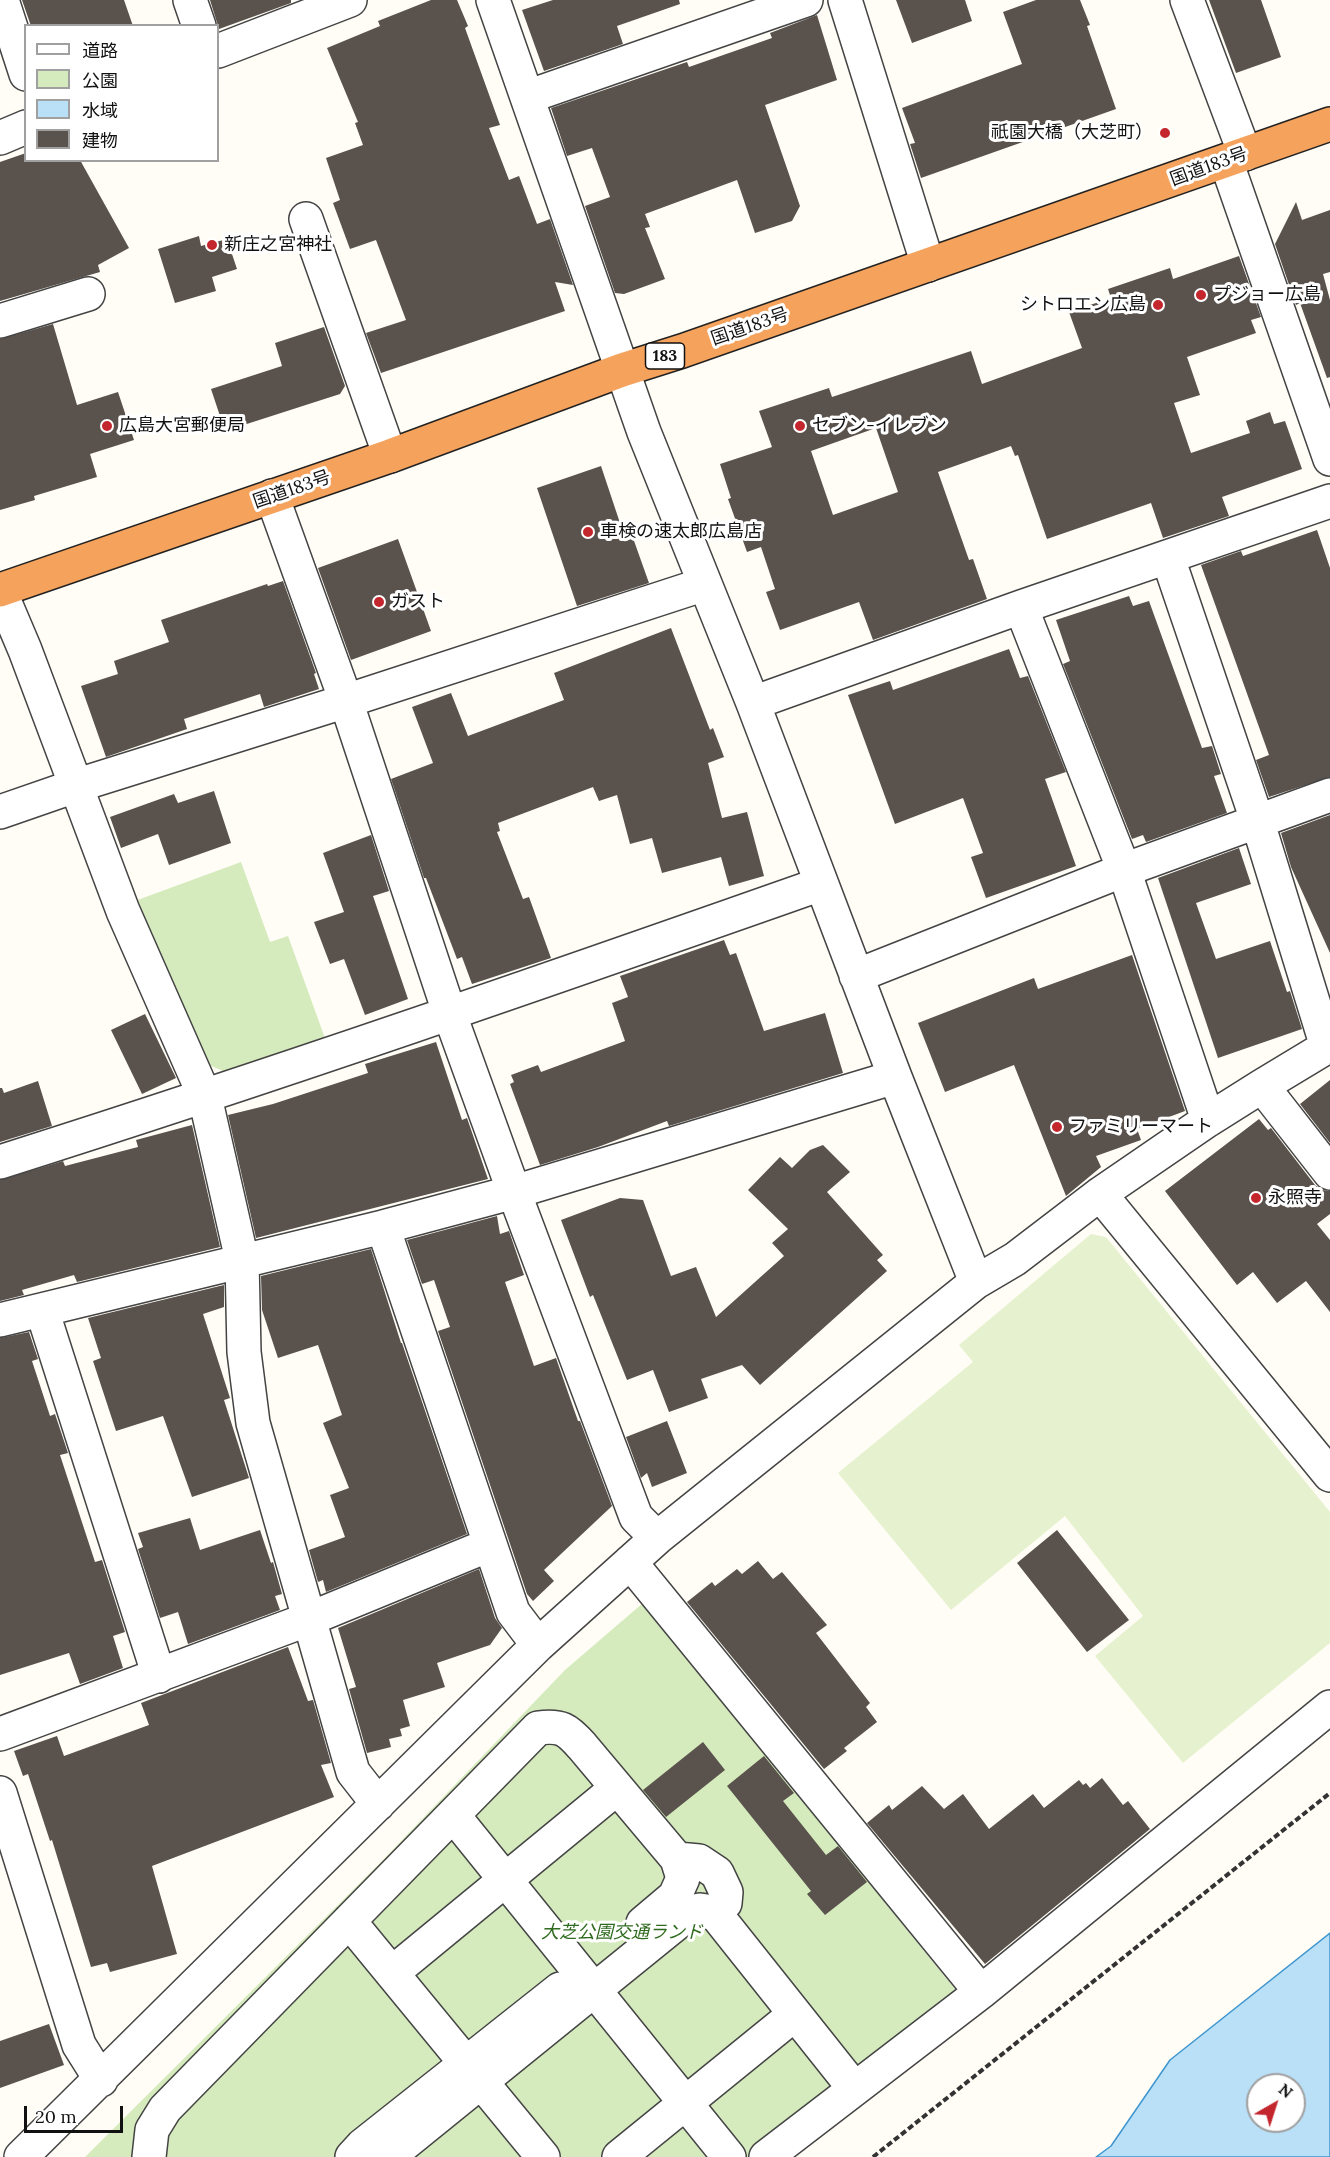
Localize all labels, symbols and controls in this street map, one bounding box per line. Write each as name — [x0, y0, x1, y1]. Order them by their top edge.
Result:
legend — [24, 24, 219, 162]
text: 道路 — [82, 39, 118, 62]
text: 公園 — [82, 69, 118, 92]
text: 水域 — [82, 99, 118, 122]
place label: 祇園大橋（大芝町） — [991, 122, 1153, 144]
marker: 祇園大橋（大芝町） — [1158, 126, 1172, 140]
text: 建物 — [82, 129, 118, 152]
street label: 国道183号 — [1167, 143, 1251, 191]
place label: 新庄之宮神社 — [224, 234, 332, 256]
marker: 新庄之宮神社 — [205, 238, 219, 252]
place label: プジョー広島 — [1213, 284, 1321, 306]
marker: プジョー広島 — [1194, 288, 1208, 302]
place label: シトロエン広島 — [1020, 294, 1146, 316]
marker: シトロエン広島 — [1151, 298, 1165, 312]
street label: 国道183号 — [708, 304, 792, 350]
road number: 183 — [646, 343, 684, 369]
place label: 広島大宮郵便局 — [119, 415, 245, 437]
place label: セブン-イレブン — [812, 415, 947, 437]
marker: 広島大宮郵便局 — [100, 419, 114, 433]
marker: セブン-イレブン — [793, 419, 807, 433]
street label: 国道183号 — [250, 467, 334, 513]
place label: 車検の速太郎広島店 — [600, 521, 762, 543]
marker: 車検の速太郎広島店 — [581, 525, 595, 539]
place label: ガスト — [391, 591, 445, 613]
marker: ガスト — [372, 595, 386, 609]
place label: ファミリーマート — [1069, 1116, 1213, 1138]
marker: ファミリーマート — [1050, 1120, 1064, 1134]
place label: 永照寺 — [1268, 1187, 1322, 1209]
marker: 永照寺 — [1249, 1191, 1263, 1205]
park label: 大芝公園交通ランド — [541, 1922, 703, 1944]
north arrow — [1246, 2073, 1306, 2133]
text: N — [1275, 2079, 1297, 2102]
scale bar — [27, 2094, 126, 2132]
text: 20 m — [35, 2105, 77, 2128]

